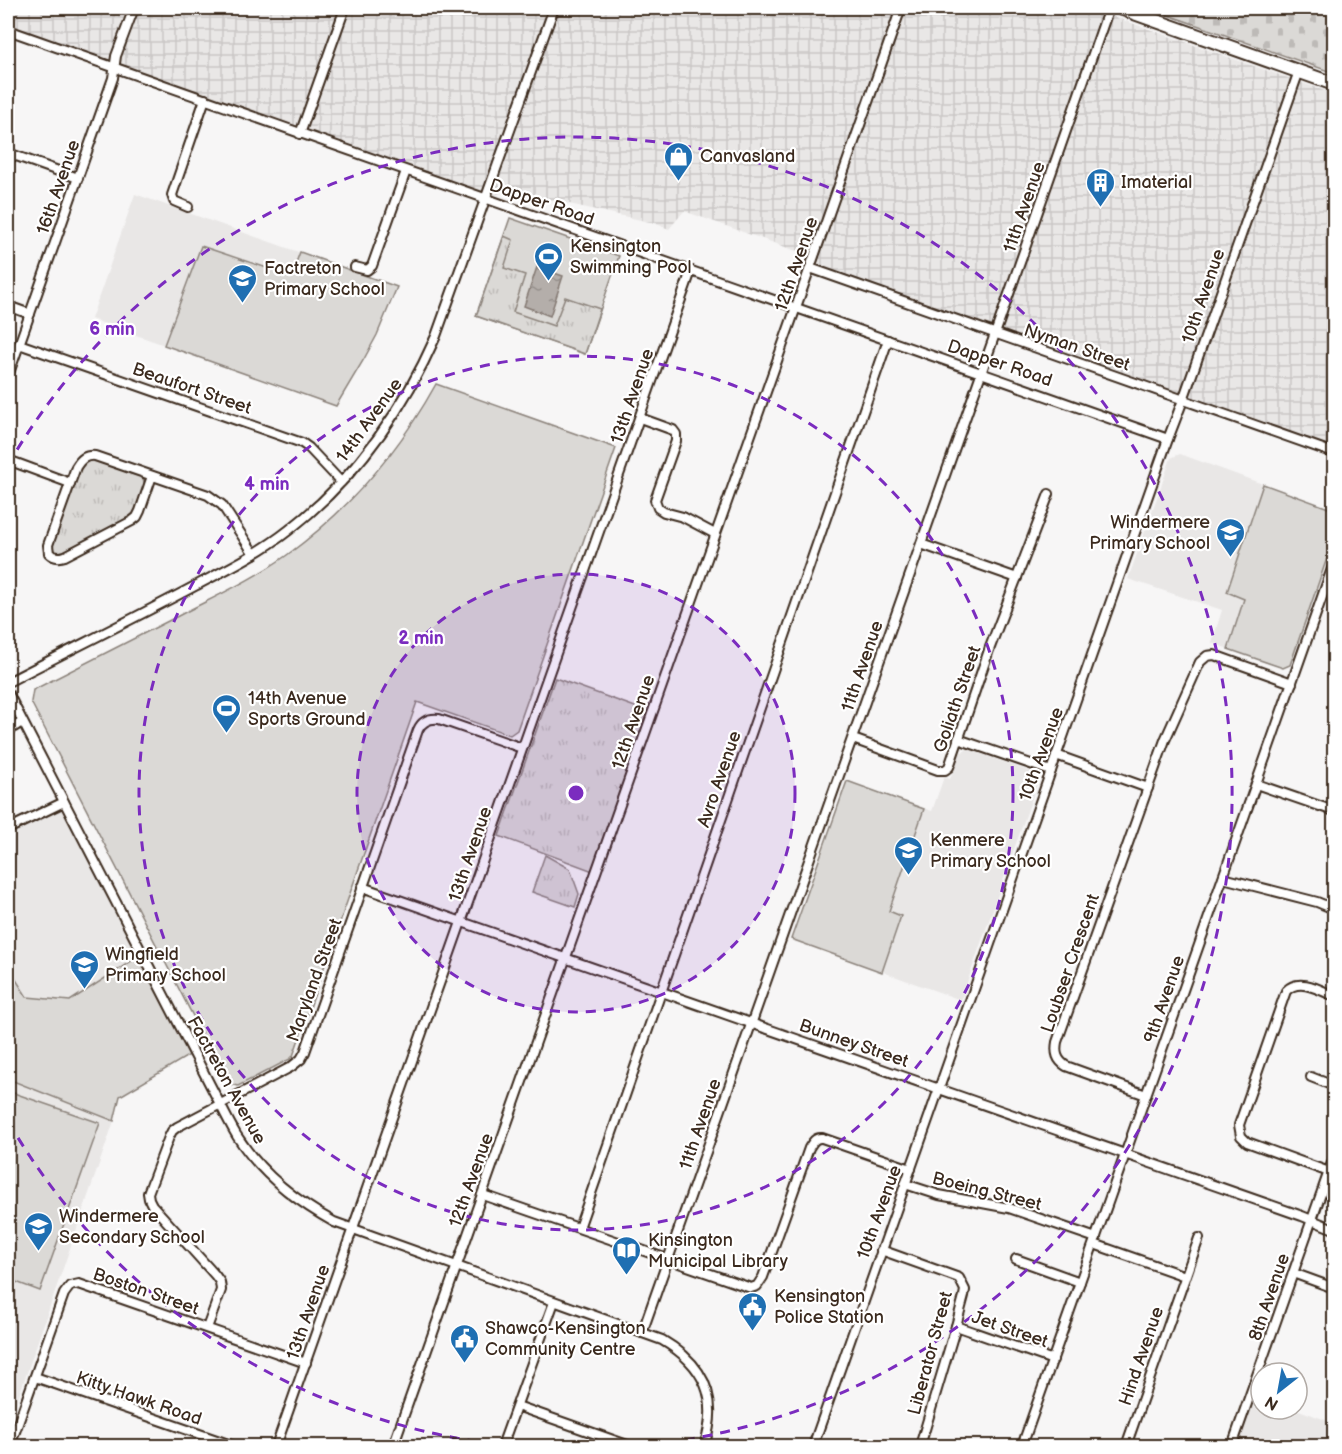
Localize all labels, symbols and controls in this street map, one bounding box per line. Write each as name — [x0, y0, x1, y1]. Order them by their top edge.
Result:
street label: 16th Avenue — [32, 137, 85, 237]
shop icon: Canvasland — [663, 140, 695, 182]
place label: Canvasland — [700, 146, 795, 167]
street label: 11th Avenue — [999, 159, 1050, 255]
building icon: Imaterial — [1084, 166, 1116, 208]
place label: Imaterial — [1121, 172, 1192, 193]
street label: Dapper Road — [487, 175, 597, 230]
street label: 12th Avenue — [771, 214, 823, 314]
place label: Kensington Swimming Pool — [570, 236, 692, 278]
sports icon: Kensington Swimming Pool — [533, 240, 565, 282]
street label: 10th Avenue — [1178, 246, 1230, 346]
place label: Factreton Primary School — [264, 258, 385, 300]
school or university icon: Factreton Primary School — [227, 262, 259, 304]
text: 6 min — [89, 319, 135, 340]
street label: Nyman Street — [1021, 320, 1133, 376]
street label: Dapper Road — [945, 336, 1055, 391]
street label: 13th Avenue — [606, 346, 659, 446]
street label: Beaufort Street — [130, 358, 255, 419]
street label: 14th Avenue — [332, 374, 407, 466]
text: 4 min — [244, 474, 290, 495]
place label: Windermere Primary School — [1089, 512, 1210, 554]
school or university icon: Windermere Primary School — [1215, 516, 1247, 558]
street label: 11th Avenue — [837, 618, 888, 714]
text: 2 min — [398, 628, 444, 649]
street label: Goliath Street — [929, 643, 986, 755]
street label: 12th Avenue — [608, 672, 660, 772]
place label: 14th Avenue Sports Ground — [248, 688, 366, 730]
sports icon: 14th Avenue Sports Ground — [211, 692, 243, 734]
street label: 10th Avenue — [1015, 704, 1068, 804]
street label: Avro Avenue — [693, 728, 746, 830]
centre of rings — [566, 783, 586, 803]
street label: 13th Avenue — [444, 804, 497, 904]
place label: Kenmere Primary School — [930, 830, 1051, 872]
school or university icon: Kenmere Primary School — [893, 834, 925, 876]
street label: Loubser Crescent — [1037, 891, 1104, 1035]
street label: Maryland Street — [282, 915, 347, 1045]
place label: Wingfield Primary School — [105, 944, 226, 986]
school or university icon: Wingfield Primary School — [68, 948, 100, 990]
street label: 9th Avenue — [1140, 952, 1189, 1046]
street label: Factreton Avenue — [183, 1013, 271, 1148]
street label: Bunney Street — [796, 1015, 912, 1072]
street label: 11th Avenue — [675, 1076, 726, 1172]
street label: 12th Avenue — [445, 1130, 498, 1230]
street label: 10th Avenue — [853, 1162, 906, 1262]
street label: Boeing Street — [930, 1168, 1044, 1215]
place label: Windermere Secondary School — [59, 1206, 205, 1248]
school or university icon: Windermere Secondary School — [22, 1210, 54, 1252]
place label: Kinsington Municipal Library — [648, 1230, 789, 1272]
library icon: Kinsington Municipal Library — [611, 1234, 643, 1276]
street label: 8th Avenue — [1245, 1250, 1294, 1344]
street label: 13th Avenue — [282, 1262, 335, 1362]
street label: Boston Street — [90, 1264, 202, 1320]
place label: Kensington Police Station — [774, 1286, 884, 1328]
street label: Liberator Street — [904, 1288, 957, 1417]
public building icon: Kensington Police Station — [737, 1290, 769, 1332]
street label: Hind Avenue — [1115, 1304, 1168, 1408]
street label: Jet Street — [969, 1307, 1051, 1352]
place label: Shawco-Kensington Community Centre — [485, 1318, 646, 1360]
public building icon: Shawco-Kensington Community Centre — [448, 1322, 480, 1364]
north arrow — [1249, 1361, 1309, 1421]
street label: Kitty Hawk Road — [73, 1367, 204, 1430]
text: N — [1262, 1391, 1282, 1414]

